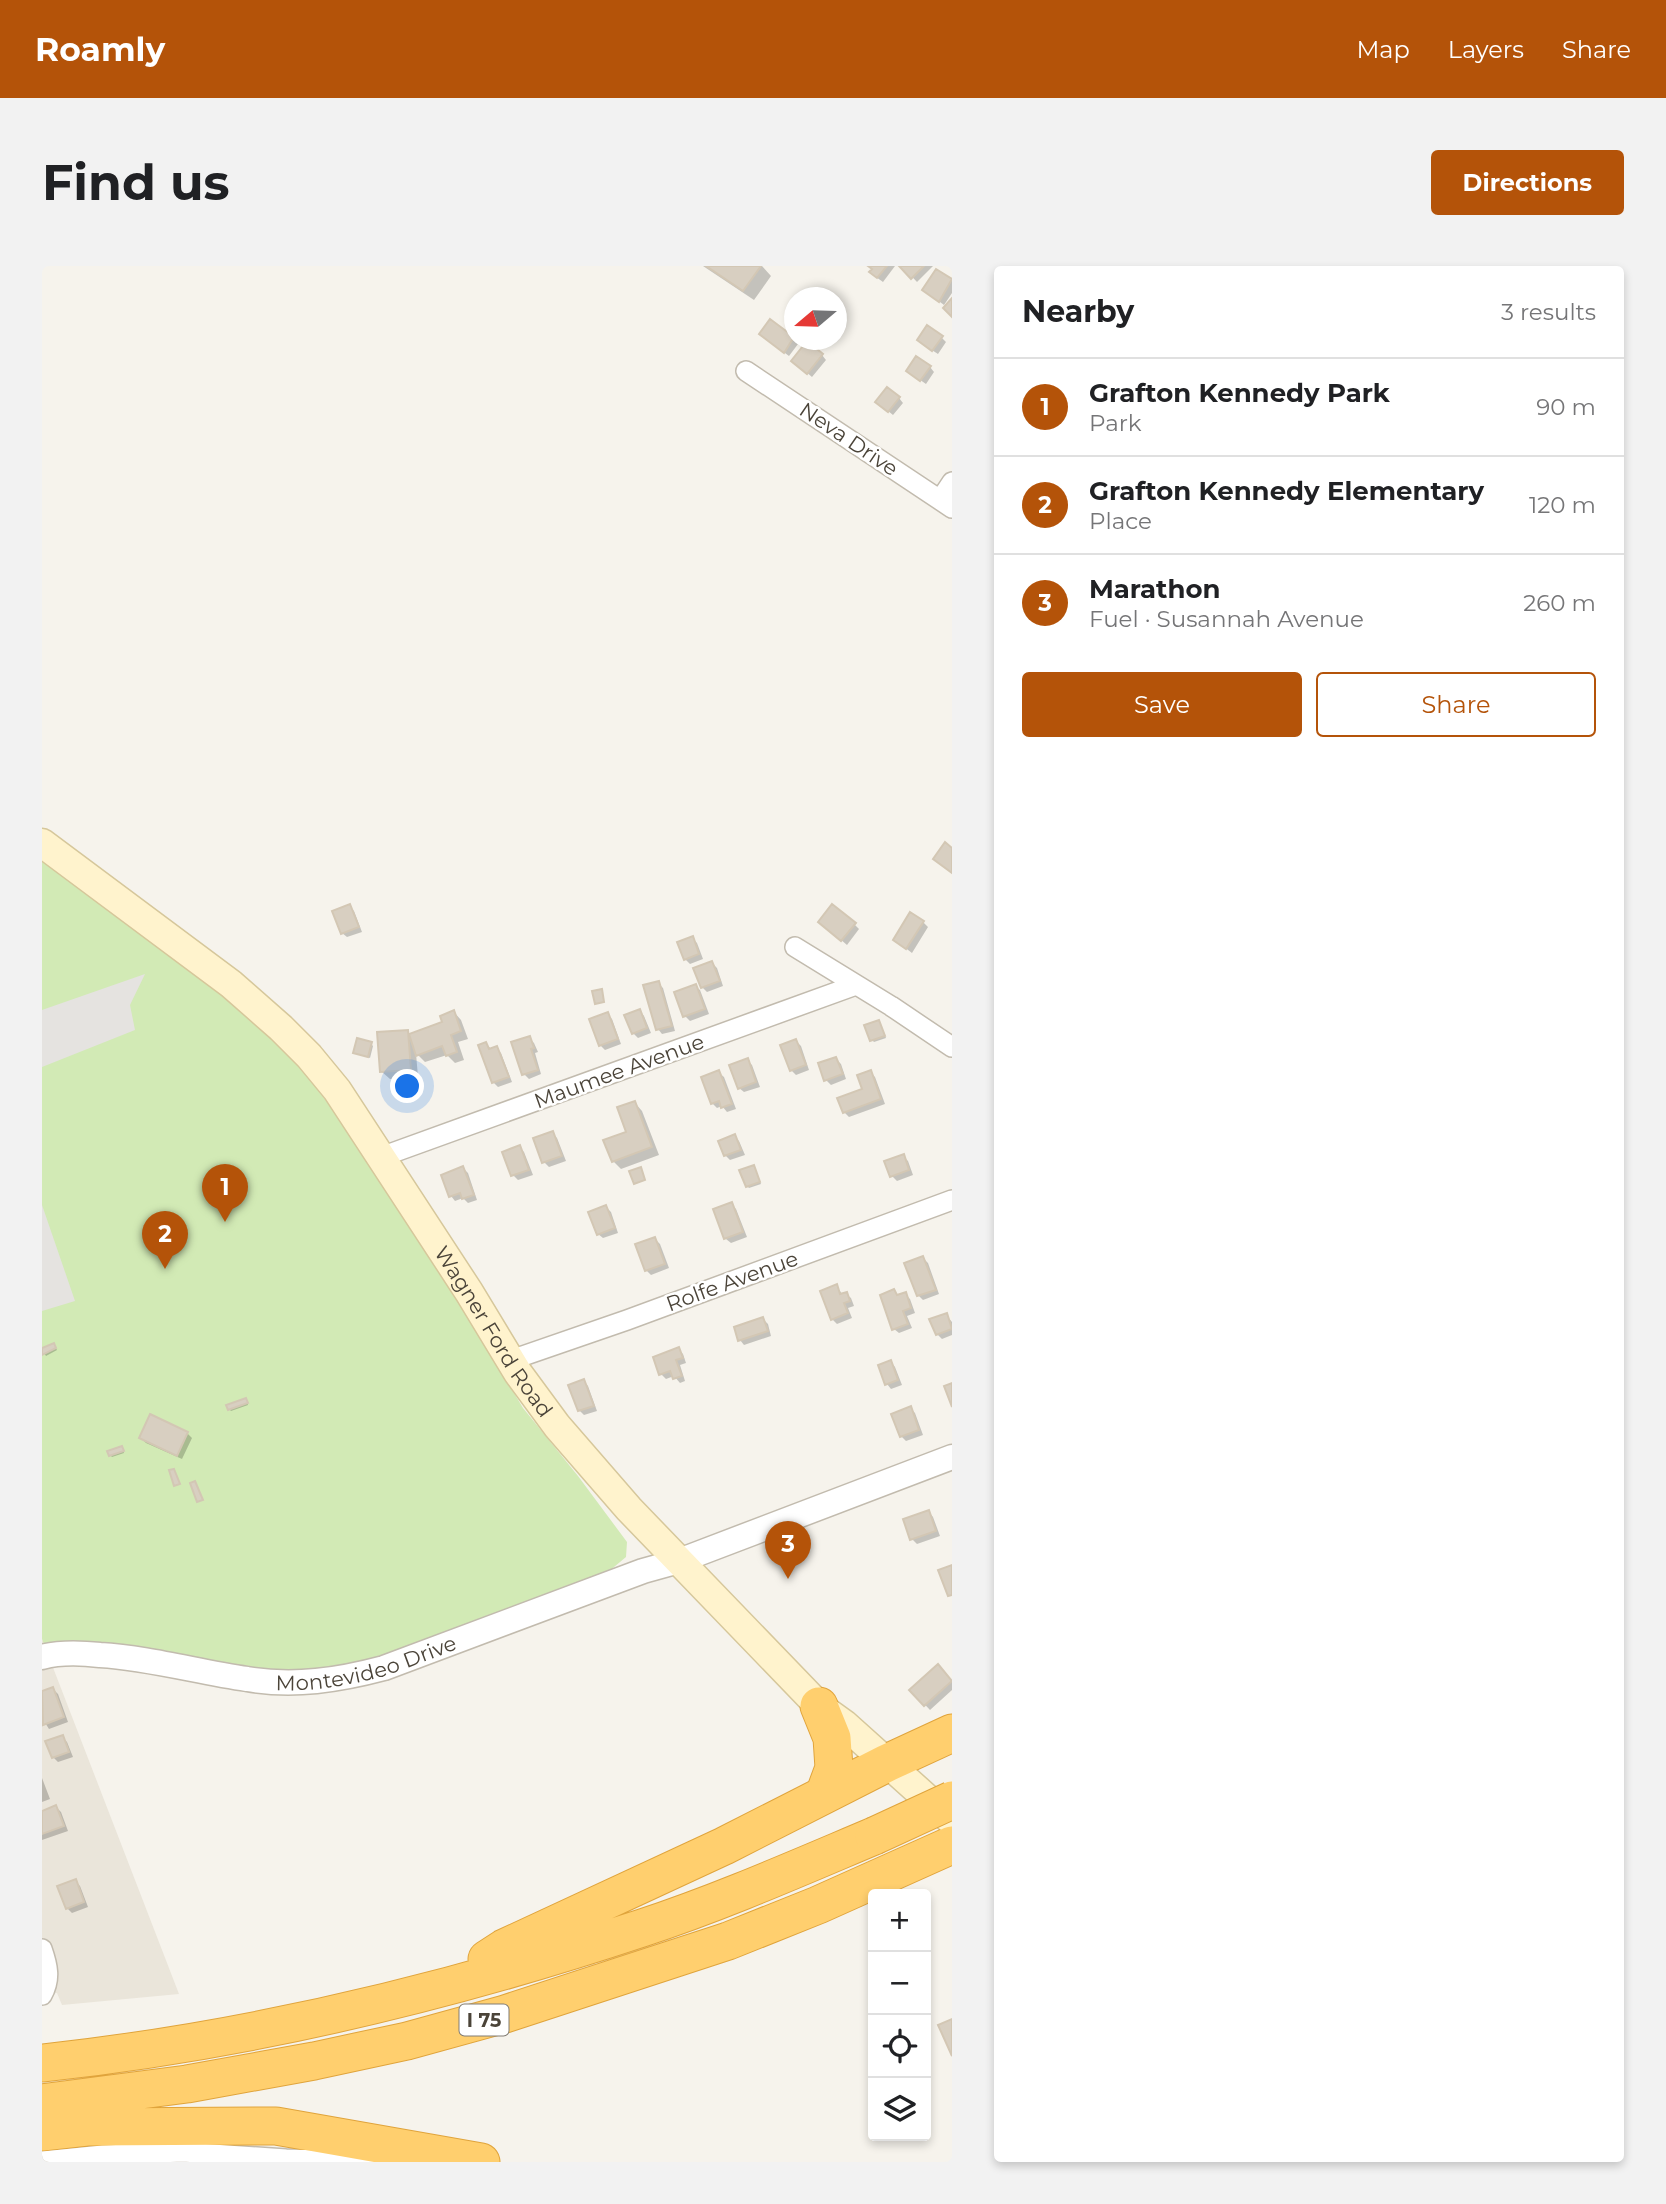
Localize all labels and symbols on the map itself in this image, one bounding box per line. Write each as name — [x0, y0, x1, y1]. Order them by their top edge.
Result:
north arrow — [784, 287, 847, 350]
street label: Neva Drive — [795, 397, 903, 481]
street label: Maumee Avenue — [531, 1029, 707, 1113]
your location — [390, 1069, 424, 1103]
pin: 1 — [202, 1164, 248, 1222]
pin: 2 — [142, 1211, 188, 1269]
street label: Wagner Ford Road — [430, 1241, 559, 1422]
street label: Rolfe Avenue — [663, 1246, 801, 1316]
pin: 3 — [765, 1521, 811, 1579]
street label: Montevideo Drive — [275, 1630, 460, 1695]
road number: I 75 — [460, 2004, 508, 2036]

